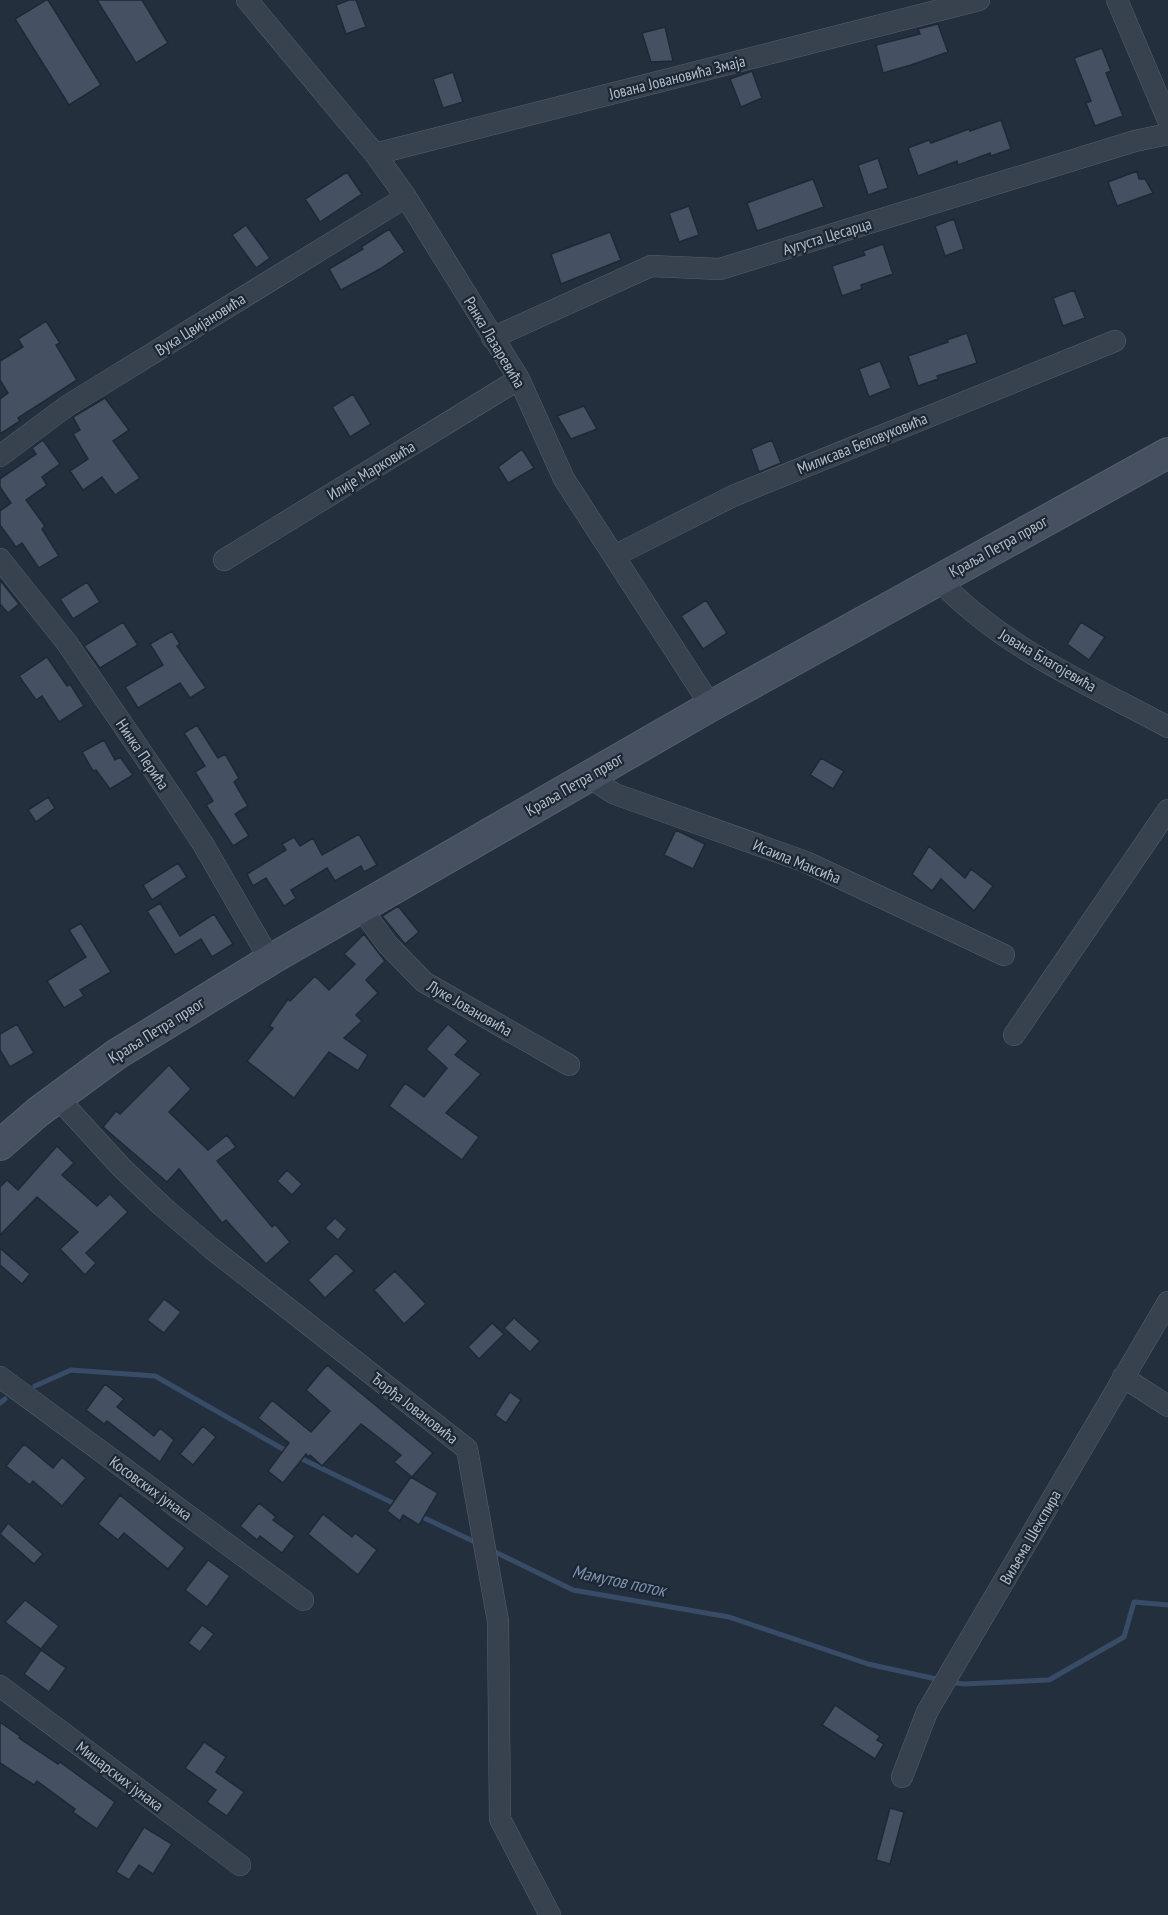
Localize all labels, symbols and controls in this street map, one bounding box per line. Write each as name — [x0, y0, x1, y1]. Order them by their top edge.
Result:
street label: Јована Јовановића Змаја — [606, 50, 747, 104]
street label: Аугуста Цесарца — [780, 213, 874, 259]
street label: Вука Цвијановића — [151, 288, 249, 360]
street label: Ранка Лазаревића — [460, 293, 530, 391]
street label: Милисава Беловуковића — [794, 408, 930, 478]
street label: Илије Марковића — [323, 436, 419, 504]
street label: Краља Петра првог — [945, 511, 1051, 581]
street label: Јована Благојевића — [995, 624, 1100, 696]
street label: Нинка Перића — [112, 715, 174, 793]
street label: Краља Петра првог — [522, 748, 627, 820]
street label: Исаила Максића — [750, 834, 844, 888]
street label: Луке Јовановића — [423, 975, 516, 1040]
street label: Краља Петра првог — [104, 992, 208, 1067]
street label: Ђорђа Јовановића — [368, 1368, 462, 1448]
street label: Косовских јунака — [106, 1451, 196, 1525]
street label: Виљема Шекспира — [995, 1486, 1065, 1588]
water label: Мамутов поток — [570, 1559, 670, 1602]
street label: Мишарских јунака — [72, 1737, 168, 1815]

